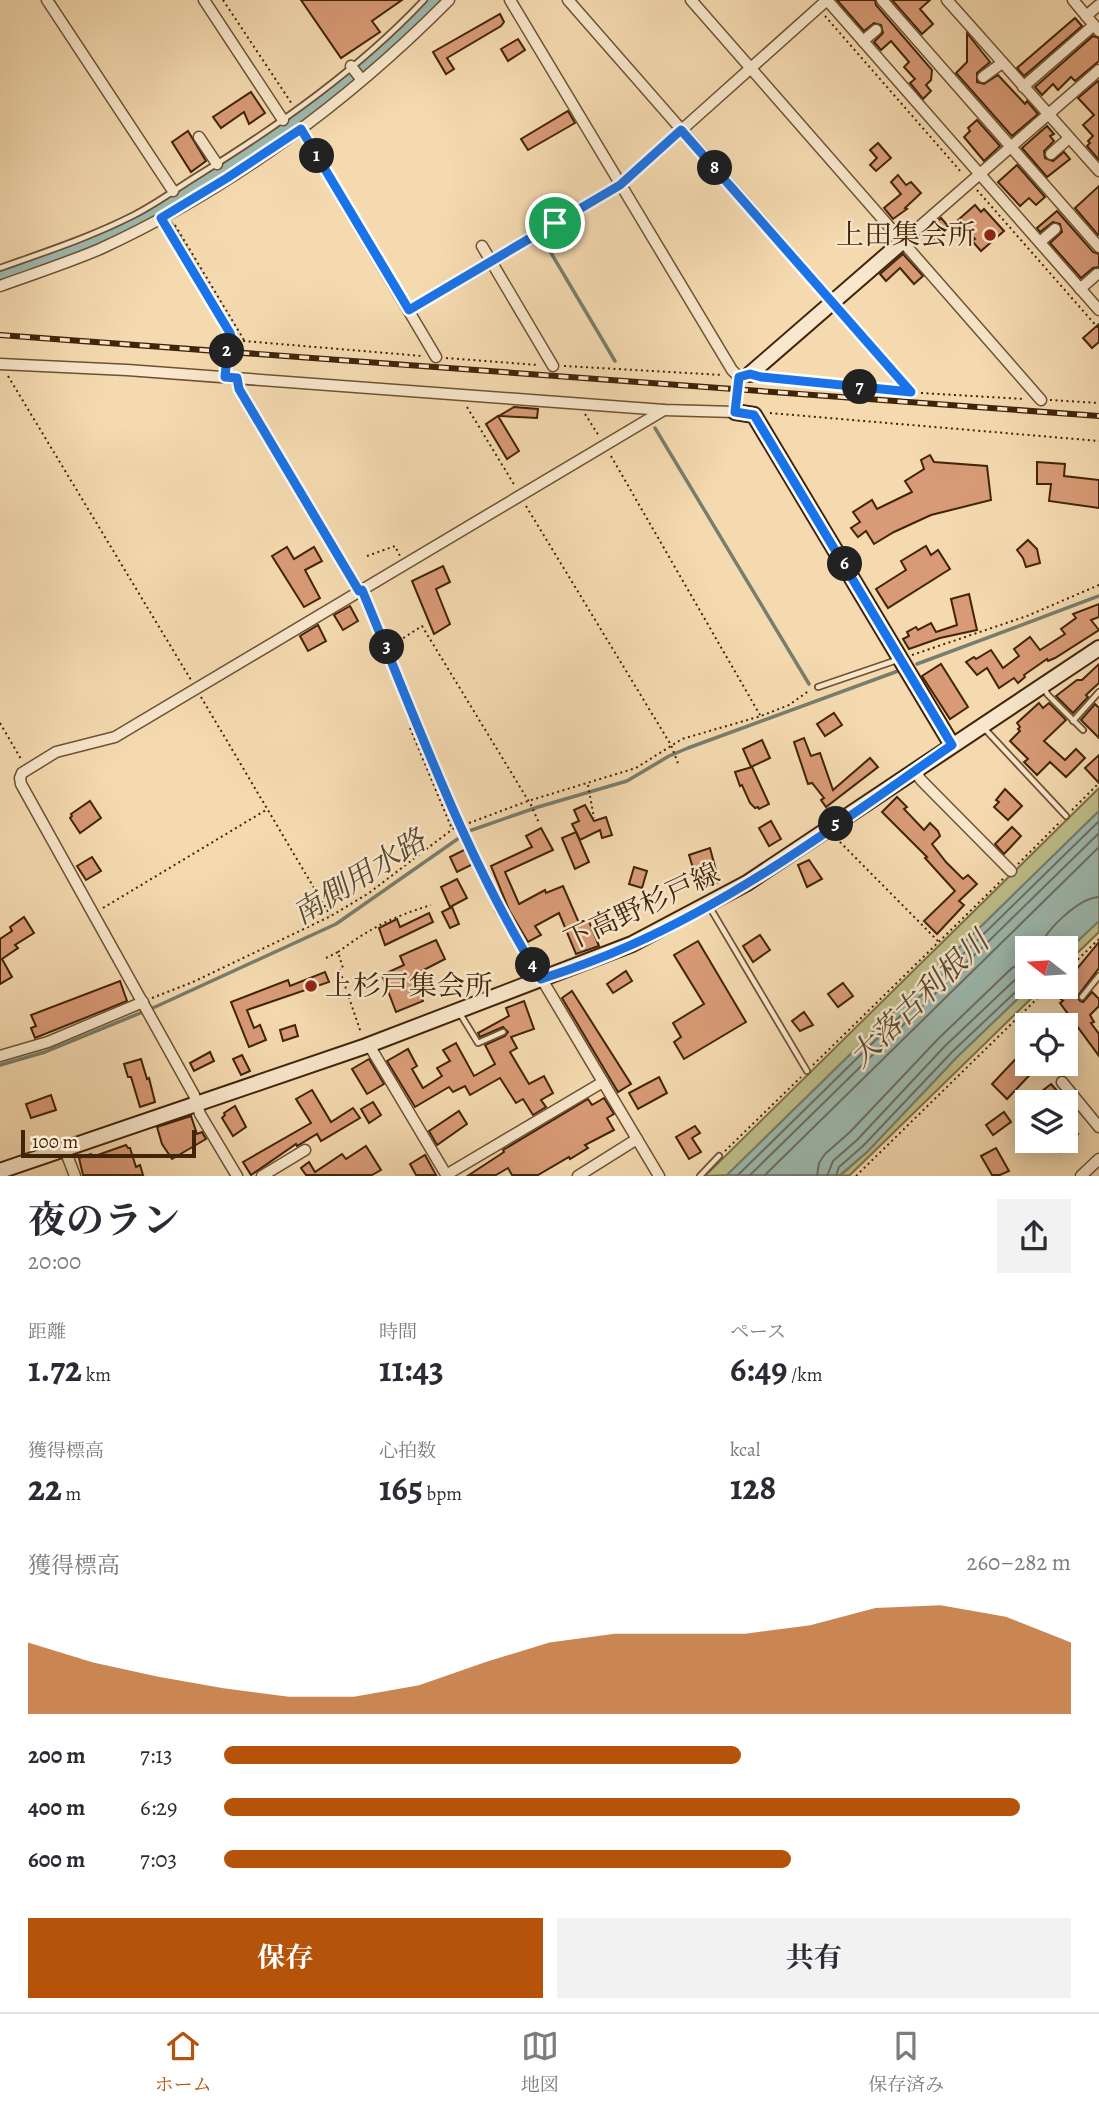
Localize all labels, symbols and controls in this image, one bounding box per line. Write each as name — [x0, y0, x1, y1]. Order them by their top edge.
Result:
pin: 1 — [300, 138, 334, 174]
text: 1 — [313, 142, 320, 168]
pin: 8 — [698, 150, 732, 186]
text: 8 — [710, 154, 719, 180]
pin — [525, 193, 585, 253]
icon: arrive — [536, 204, 574, 242]
place label: 上田集会所 — [836, 216, 976, 254]
marker: 上田集会所 — [982, 227, 998, 243]
pin: 2 — [210, 334, 244, 368]
text: 2 — [222, 337, 231, 363]
pin: 7 — [842, 370, 878, 404]
text: 7 — [855, 373, 864, 399]
pin: 6 — [828, 546, 862, 582]
text: 6 — [840, 550, 849, 576]
pin: 3 — [370, 630, 404, 664]
text: 3 — [382, 633, 391, 659]
pin: 5 — [818, 806, 854, 842]
text: 5 — [831, 810, 840, 836]
water label: 南側用水路 — [285, 819, 435, 934]
street label: 下高野杉戸線 — [558, 854, 726, 960]
water label: 大落古利根川 — [840, 920, 1000, 1076]
north arrow — [1015, 936, 1078, 999]
map controls — [1015, 936, 1078, 1153]
pin: 4 — [516, 948, 550, 982]
text: 4 — [528, 951, 537, 977]
place label: 上杉戸集会所 — [325, 967, 493, 1005]
marker: 上杉戸集会所 — [303, 978, 319, 994]
button: locate — [1015, 1013, 1078, 1076]
button: layers — [1015, 1090, 1078, 1153]
scale bar — [21, 1126, 196, 1158]
text: 100 m — [32, 1129, 78, 1155]
text: 夜のラン — [28, 1194, 180, 1246]
button: share — [997, 1199, 1071, 1273]
text: 20:00 — [28, 1246, 81, 1277]
text: 距離 — [28, 1319, 66, 1345]
text: 時間 — [379, 1319, 417, 1345]
text: ペース — [730, 1319, 786, 1345]
text: 1.72 — [28, 1345, 82, 1393]
text: 11:43 — [379, 1345, 444, 1393]
text: 6:49 — [730, 1345, 787, 1393]
text: km — [82, 1362, 111, 1388]
text: /km — [787, 1362, 823, 1388]
text: kcal — [730, 1437, 760, 1463]
text: 獲得標高 — [28, 1438, 104, 1464]
text: 心拍数 — [379, 1438, 436, 1464]
text: 128 — [730, 1463, 776, 1511]
text: 22 — [28, 1464, 62, 1512]
text: 165 — [379, 1464, 423, 1512]
text: m — [62, 1481, 81, 1507]
text: bpm — [423, 1481, 462, 1507]
text: 260–282 m — [967, 1547, 1071, 1578]
text: 獲得標高 — [28, 1550, 120, 1581]
text: 200 m — [28, 1740, 86, 1771]
text: 7:13 — [140, 1740, 173, 1771]
text: 400 m — [28, 1792, 85, 1823]
text: 6:29 — [140, 1792, 178, 1823]
text: 600 m — [28, 1844, 85, 1875]
text: 7:03 — [140, 1844, 177, 1875]
button: 保存 — [28, 1918, 543, 1998]
button: 共有 — [557, 1918, 1071, 1998]
tab: ホーム — [155, 2027, 212, 2098]
tab: 地図 — [521, 2027, 559, 2098]
tab: 保存済み — [868, 2027, 944, 2098]

